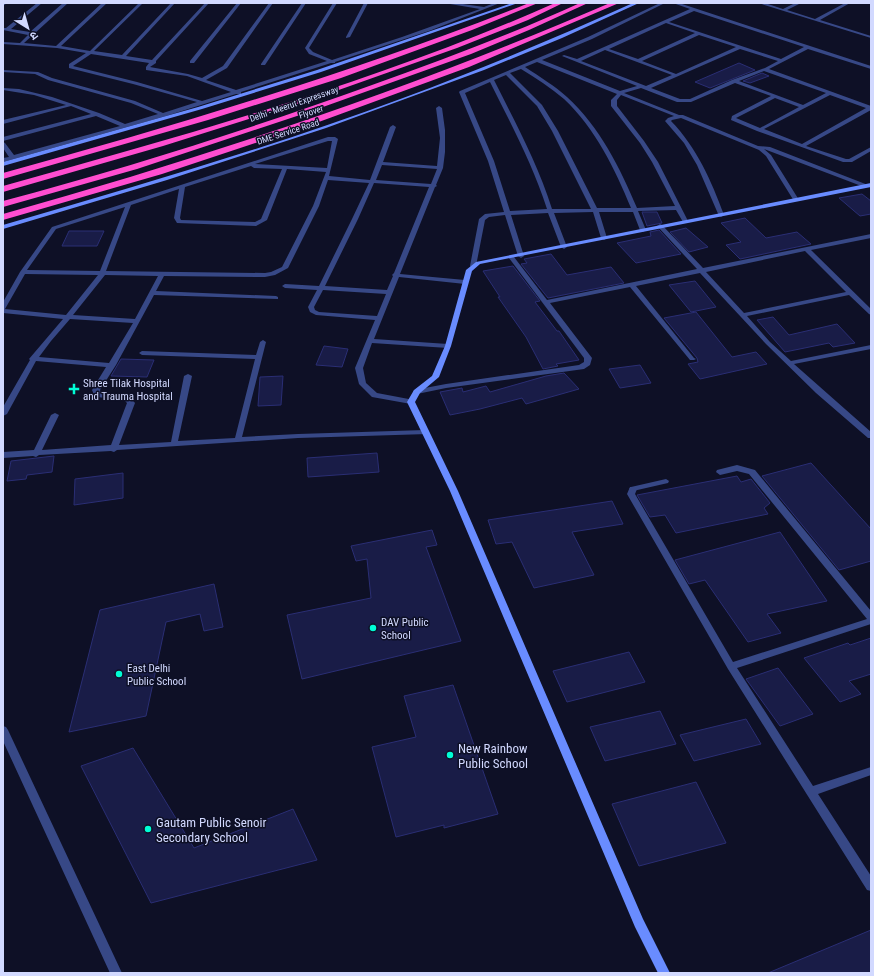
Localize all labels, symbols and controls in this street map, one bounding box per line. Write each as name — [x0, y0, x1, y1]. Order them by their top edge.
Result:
north arrow — [8, 8, 48, 48]
text: उ — [27, 28, 40, 43]
street label: Delhi - Meerut Expressway — [248, 84, 340, 124]
street label: Flyover — [297, 103, 325, 121]
street label: DME Service Road — [256, 117, 320, 147]
place label: Shree Tilak Hospital and Trauma Hospital — [83, 377, 173, 403]
marker: Shree Tilak Hospital and Trauma Hospital — [68, 383, 80, 395]
place label: DAV Public School — [381, 616, 429, 642]
marker: DAV Public School — [368, 623, 378, 633]
place label: East Delhi Public School — [127, 662, 186, 688]
marker: East Delhi Public School — [114, 669, 124, 679]
place label: New Rainbow Public School — [458, 741, 528, 771]
marker: New Rainbow Public School — [445, 750, 455, 760]
place label: Gautam Public Senoir Secondary School — [156, 815, 267, 845]
marker: Gautam Public Senoir Secondary School — [143, 824, 153, 834]

